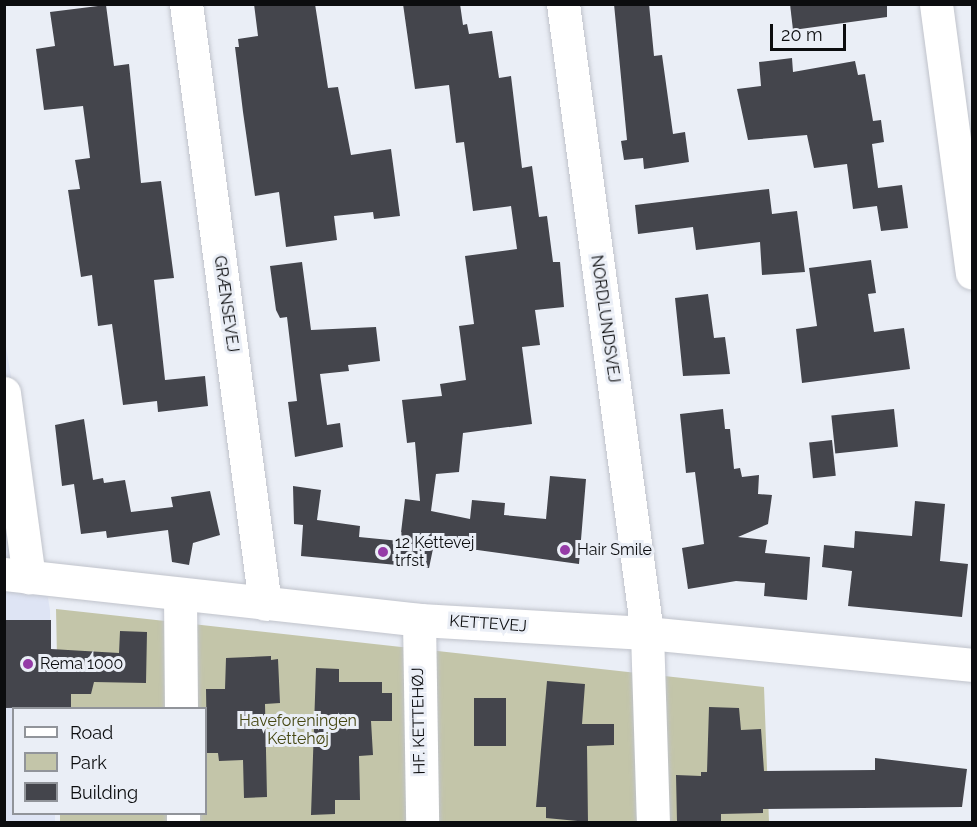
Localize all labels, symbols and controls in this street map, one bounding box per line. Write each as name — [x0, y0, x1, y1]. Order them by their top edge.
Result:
scale bar — [773, 12, 850, 50]
text: 20 m — [781, 24, 823, 45]
street label: GRÆNSEVEJ — [210, 254, 242, 354]
street label: NORDLUNDSVEJ — [587, 254, 623, 384]
place label: 12 Kettevej trfst — [395, 533, 474, 571]
place label: Hair Smile — [577, 540, 652, 560]
marker: Hair Smile — [558, 543, 572, 557]
marker: 12 Kettevej trfst — [376, 545, 390, 559]
street label: KETTEVEJ — [449, 612, 527, 636]
place label: Rema 1000 — [40, 654, 123, 674]
marker: Rema 1000 — [21, 657, 35, 671]
street label: HF. KETTEHØJ — [408, 667, 430, 775]
legend — [12, 707, 207, 815]
park label: Haveforeningen Kettehøj — [239, 711, 357, 749]
text: Road — [70, 722, 113, 743]
text: Park — [70, 752, 107, 773]
text: Building — [70, 782, 138, 803]

